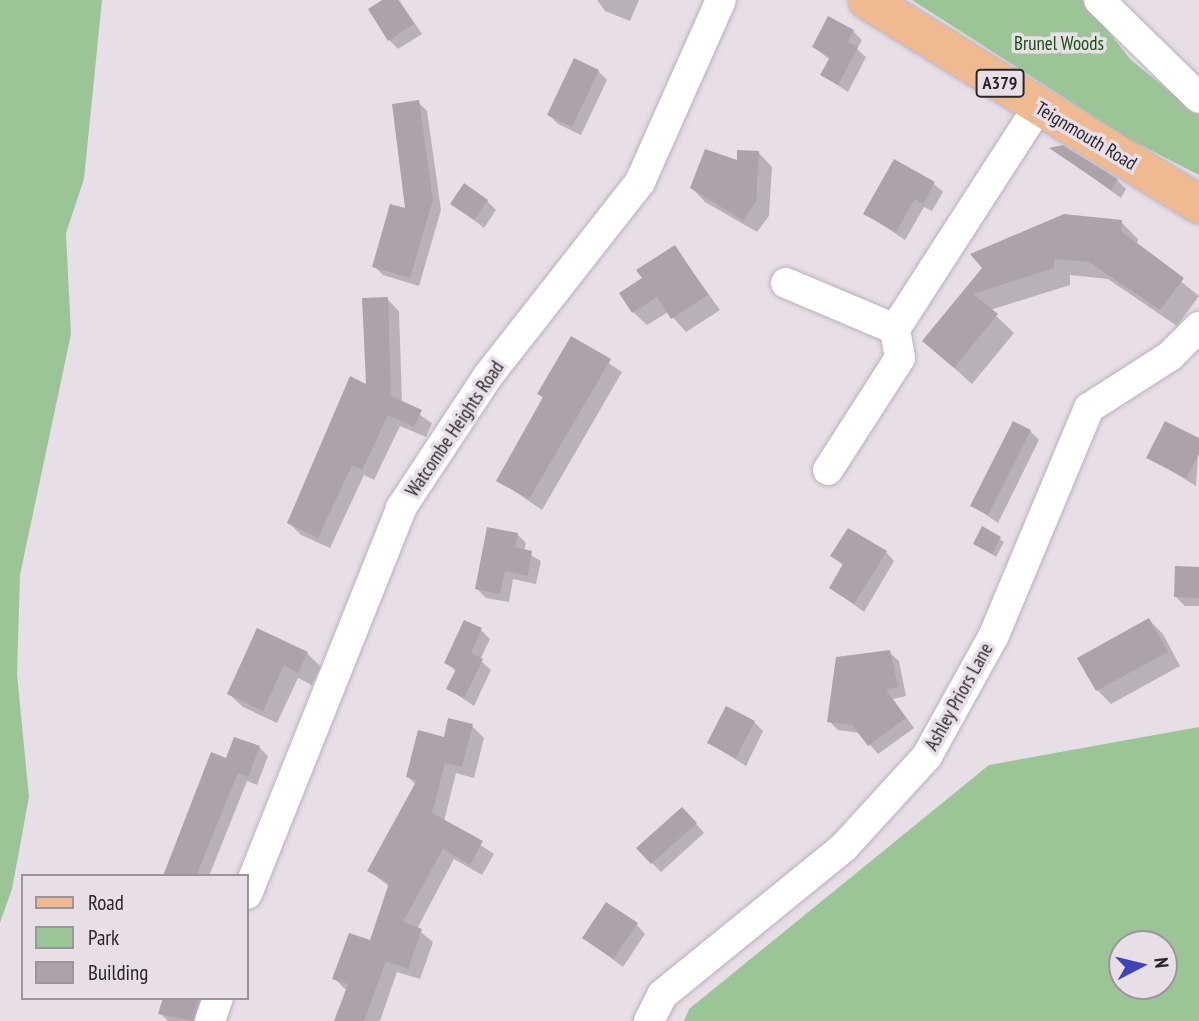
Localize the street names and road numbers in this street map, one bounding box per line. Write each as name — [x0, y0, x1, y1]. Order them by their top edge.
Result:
road number: A379 — [976, 68, 1024, 98]
street label: Teignmouth Road — [1031, 97, 1141, 175]
street label: Watcombe Heights Road — [401, 357, 509, 501]
street label: Ashley Priors Lane — [920, 639, 998, 755]

